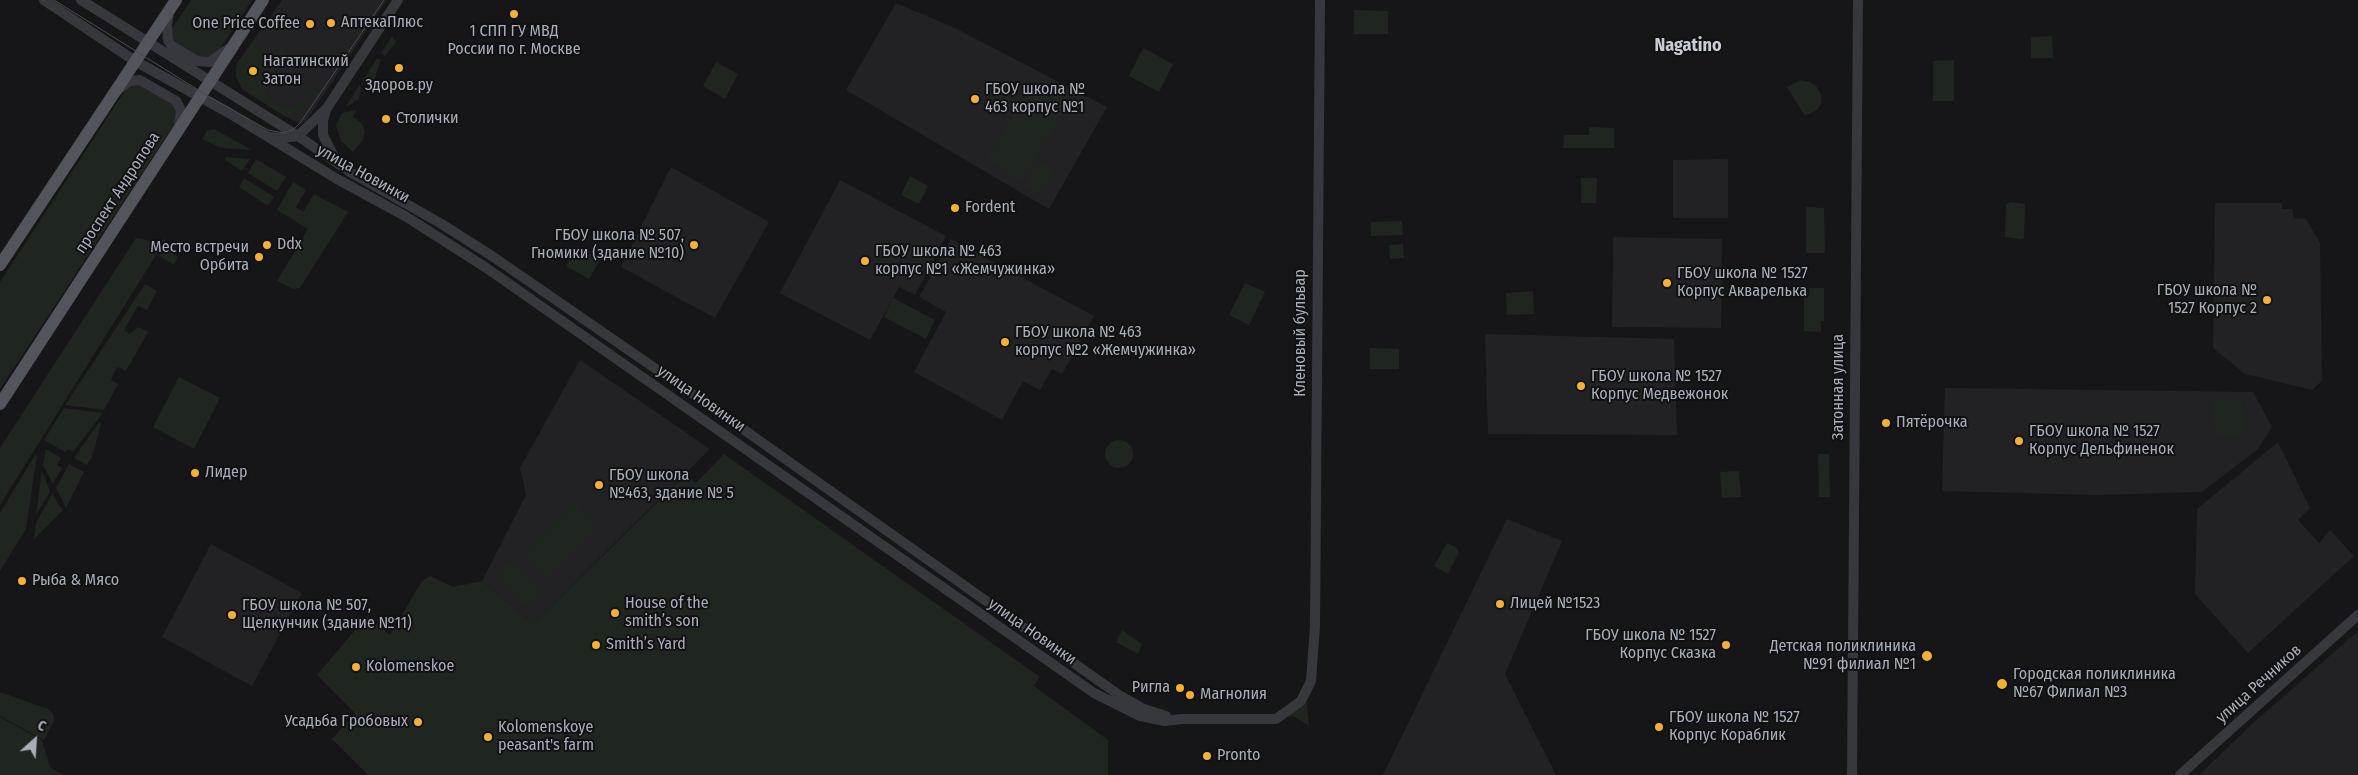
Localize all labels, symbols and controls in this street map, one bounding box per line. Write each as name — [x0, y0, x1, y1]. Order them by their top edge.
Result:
marker: 1 СПП ГУ МВД России по г. Москве — [508, 8, 520, 20]
place label: АптекаПлюс — [341, 13, 423, 33]
place label: One Price Coffee — [192, 14, 300, 34]
marker: АптекаПлюс — [325, 17, 337, 29]
marker: One Price Coffee — [304, 18, 316, 30]
place label: 1 СПП ГУ МВД России по г. Москве — [447, 22, 581, 60]
district label: Nagatino — [1654, 35, 1722, 57]
place label: Нагатинский Затон — [263, 52, 349, 90]
marker: Здоров.ру — [393, 62, 405, 74]
marker: Нагатинский Затон — [247, 65, 259, 77]
place label: Здоров.ру — [365, 76, 433, 96]
place label: ГБОУ школа № 463 корпус №1 — [985, 80, 1085, 118]
marker: ГБОУ школа № 463 корпус №1 — [969, 93, 981, 105]
place label: Столички — [396, 109, 458, 129]
marker: Столички — [380, 113, 392, 125]
street label: проспект Андропова — [72, 129, 164, 257]
street label: улица Новинки — [313, 141, 413, 207]
place label: Fordent — [965, 198, 1015, 218]
marker: Fordent — [949, 202, 961, 214]
place label: ГБОУ школа № 507, Гномики (здание №10) — [531, 226, 684, 264]
place label: Ddx — [277, 235, 302, 255]
place label: Место встречи Орбита — [150, 238, 249, 276]
marker: Ddx — [261, 239, 273, 251]
marker: ГБОУ школа № 507, Гномики (здание №10) — [688, 239, 700, 251]
place label: ГБОУ школа № 463 корпус №1 «Жемчужинка» — [875, 242, 1055, 280]
marker: Место встречи Орбита — [253, 251, 265, 263]
marker: ГБОУ школа № 463 корпус №1 «Жемчужинка» — [859, 255, 871, 267]
place label: ГБОУ школа № 1527 Корпус Акварелька — [1677, 264, 1808, 302]
street label: Кленовый бульвар — [1291, 269, 1311, 397]
marker: ГБОУ школа № 1527 Корпус Акварелька — [1661, 277, 1673, 289]
place label: ГБОУ школа № 1527 Корпус 2 — [2157, 281, 2257, 319]
marker: ГБОУ школа № 1527 Корпус 2 — [2261, 294, 2273, 306]
place label: ГБОУ школа № 463 корпус №2 «Жемчужинка» — [1015, 323, 1196, 361]
street label: Затонная улица — [1829, 334, 1849, 440]
marker: ГБОУ школа № 463 корпус №2 «Жемчужинка» — [999, 336, 1011, 348]
street label: улица Новинки — [653, 362, 749, 436]
place label: ГБОУ школа № 1527 Корпус Медвежонок — [1591, 367, 1728, 405]
marker: ГБОУ школа № 1527 Корпус Медвежонок — [1575, 380, 1587, 392]
place label: Пятёрочка — [1896, 413, 1968, 433]
marker: Пятёрочка — [1880, 417, 1892, 429]
place label: ГБОУ школа № 1527 Корпус Дельфиненок — [2029, 422, 2174, 460]
marker: ГБОУ школа № 1527 Корпус Дельфиненок — [2013, 435, 2025, 447]
place label: Лидер — [205, 463, 247, 483]
place label: ГБОУ школа №463, здание № 5 — [609, 466, 734, 504]
marker: Лидер — [189, 467, 201, 479]
marker: ГБОУ школа №463, здание № 5 — [593, 479, 605, 491]
place label: Рыба & Мясо — [32, 571, 119, 591]
marker: Рыба & Мясо — [16, 575, 28, 587]
place label: House of the smith’s son — [625, 594, 709, 632]
place label: Лицей №1523 — [1510, 594, 1600, 614]
street label: улица Новинки — [984, 595, 1080, 669]
place label: ГБОУ школа № 507, Щелкунчик (здание №11) — [242, 596, 412, 634]
marker: Лицей №1523 — [1494, 598, 1506, 610]
marker: House of the smith’s son — [609, 607, 621, 619]
marker: ГБОУ школа № 507, Щелкунчик (здание №11) — [226, 609, 238, 621]
place label: ГБОУ школа № 1527 Корпус Сказка — [1585, 626, 1716, 664]
place label: Smith’s Yard — [606, 635, 686, 655]
place label: Детская поликлиника №91 филиал №1 — [1770, 637, 1916, 675]
marker: Smith’s Yard — [590, 639, 602, 651]
marker: ГБОУ школа № 1527 Корпус Сказка — [1720, 639, 1732, 651]
street label: улица Речников — [2212, 641, 2306, 727]
marker: Детская поликлиника №91 филиал №1 — [1920, 649, 1934, 663]
place label: Kolomenskoe — [366, 657, 454, 677]
marker: Kolomenskoe — [350, 661, 362, 673]
place label: Городская поликлиника №67 Филиал №3 — [2013, 665, 2176, 703]
marker: Городская поликлиника №67 Филиал №3 — [1995, 677, 2009, 691]
place label: Ригла — [1132, 678, 1170, 698]
marker: Ригла — [1174, 682, 1186, 694]
place label: Магнолия — [1200, 685, 1267, 705]
marker: Магнолия — [1184, 689, 1196, 701]
place label: ГБОУ школа № 1527 Корпус Кораблик — [1669, 708, 1800, 746]
place label: Усадьба Гробовых — [284, 712, 408, 732]
north arrow — [10, 715, 60, 765]
marker: Усадьба Гробовых — [412, 716, 424, 728]
text: С — [35, 717, 49, 735]
place label: Kolomenskoye peasant's farm — [498, 718, 594, 756]
marker: ГБОУ школа № 1527 Корпус Кораблик — [1653, 721, 1665, 733]
marker: Kolomenskoye peasant's farm — [482, 731, 494, 743]
place label: Pronto — [1217, 746, 1260, 766]
marker: Pronto — [1201, 750, 1213, 762]

